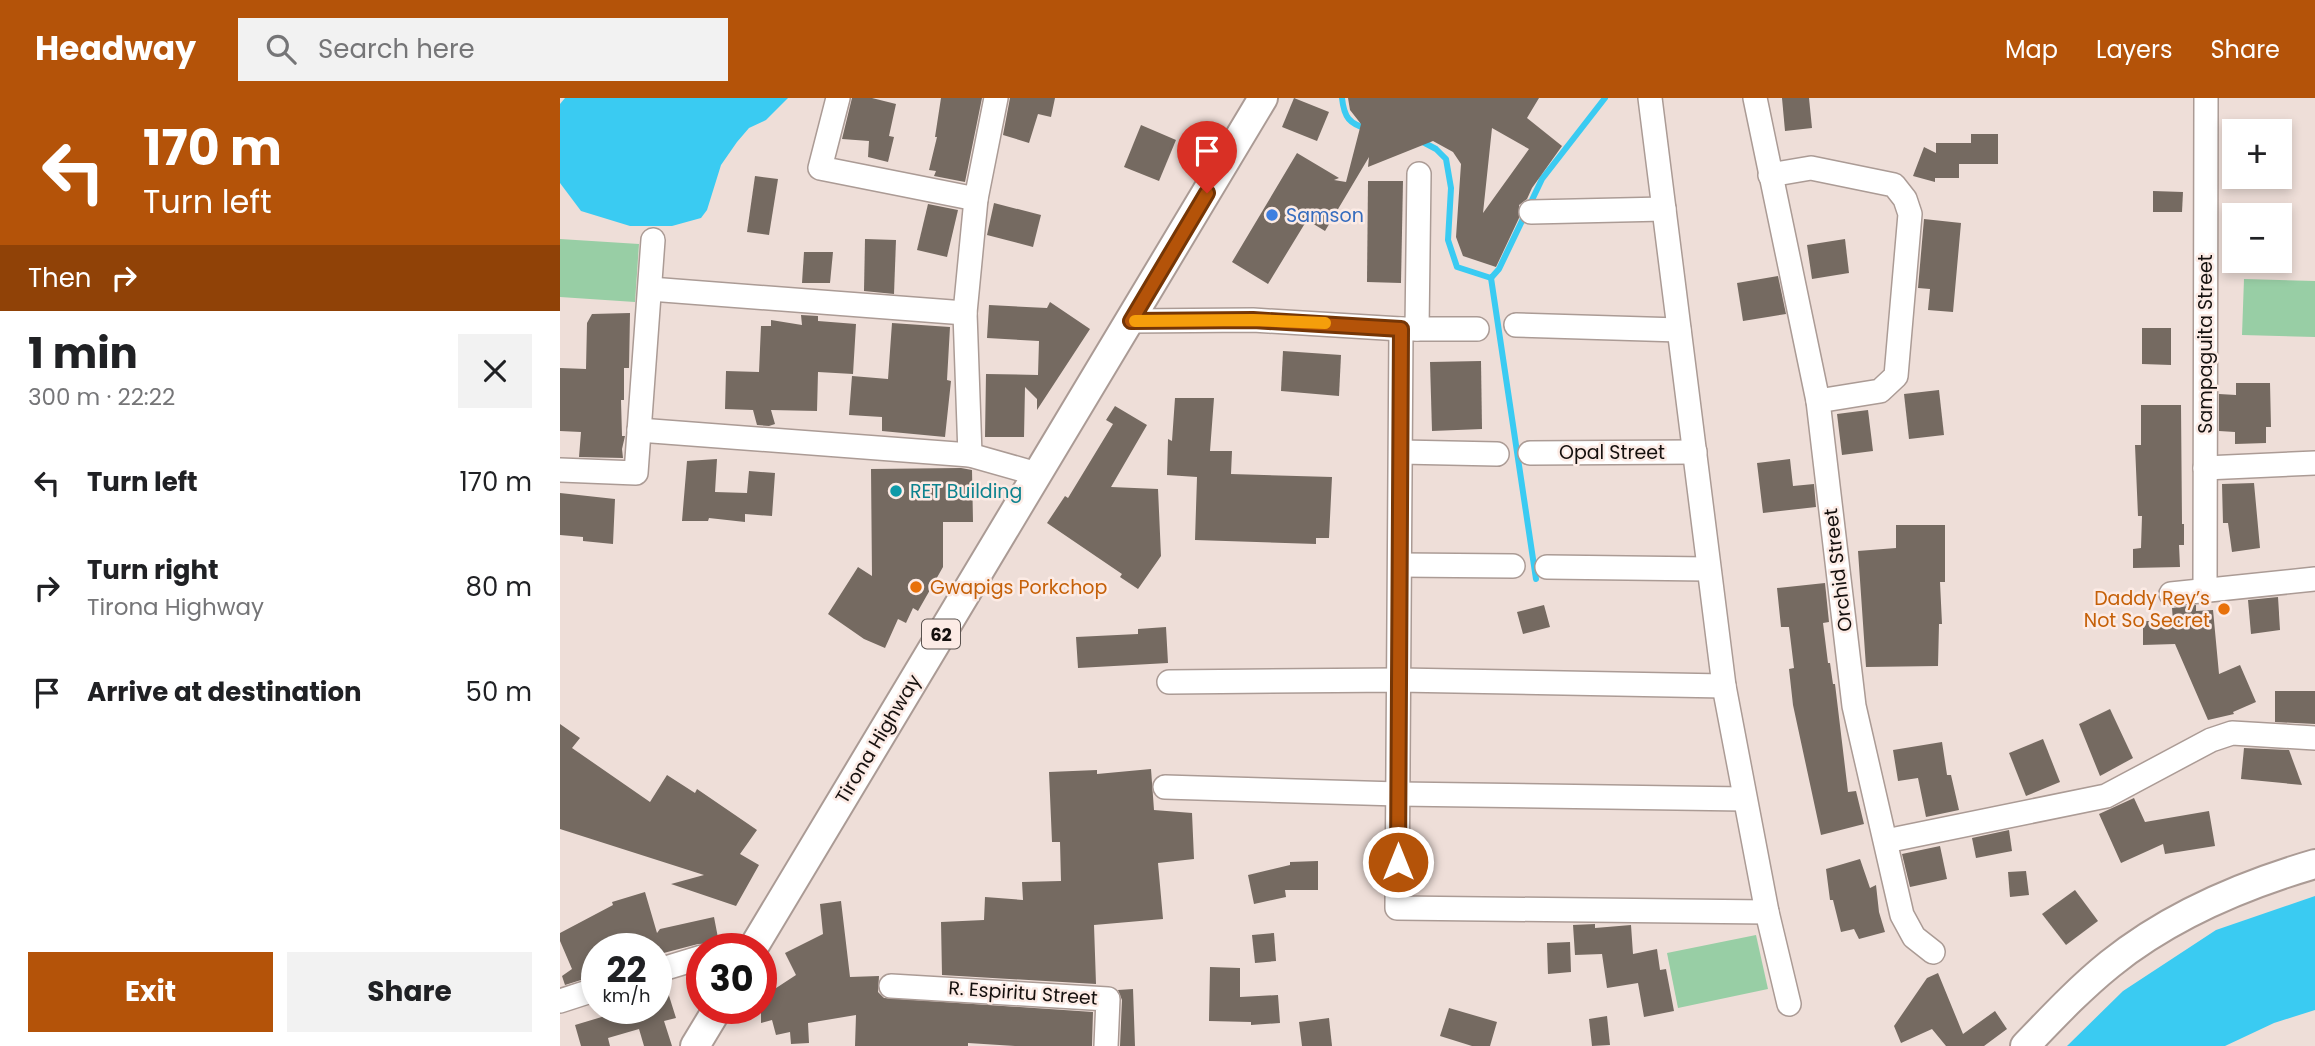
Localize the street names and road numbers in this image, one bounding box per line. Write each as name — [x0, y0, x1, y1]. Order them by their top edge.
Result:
street label: Sampaguita Street — [2192, 254, 2219, 434]
street label: Opal Street — [1559, 439, 1665, 466]
street label: Orchid Street — [1817, 507, 1859, 633]
road number: 62 — [922, 620, 960, 648]
street label: Tirona Highway — [829, 669, 927, 809]
street label: R. Espiritu Street — [948, 974, 1099, 1012]

